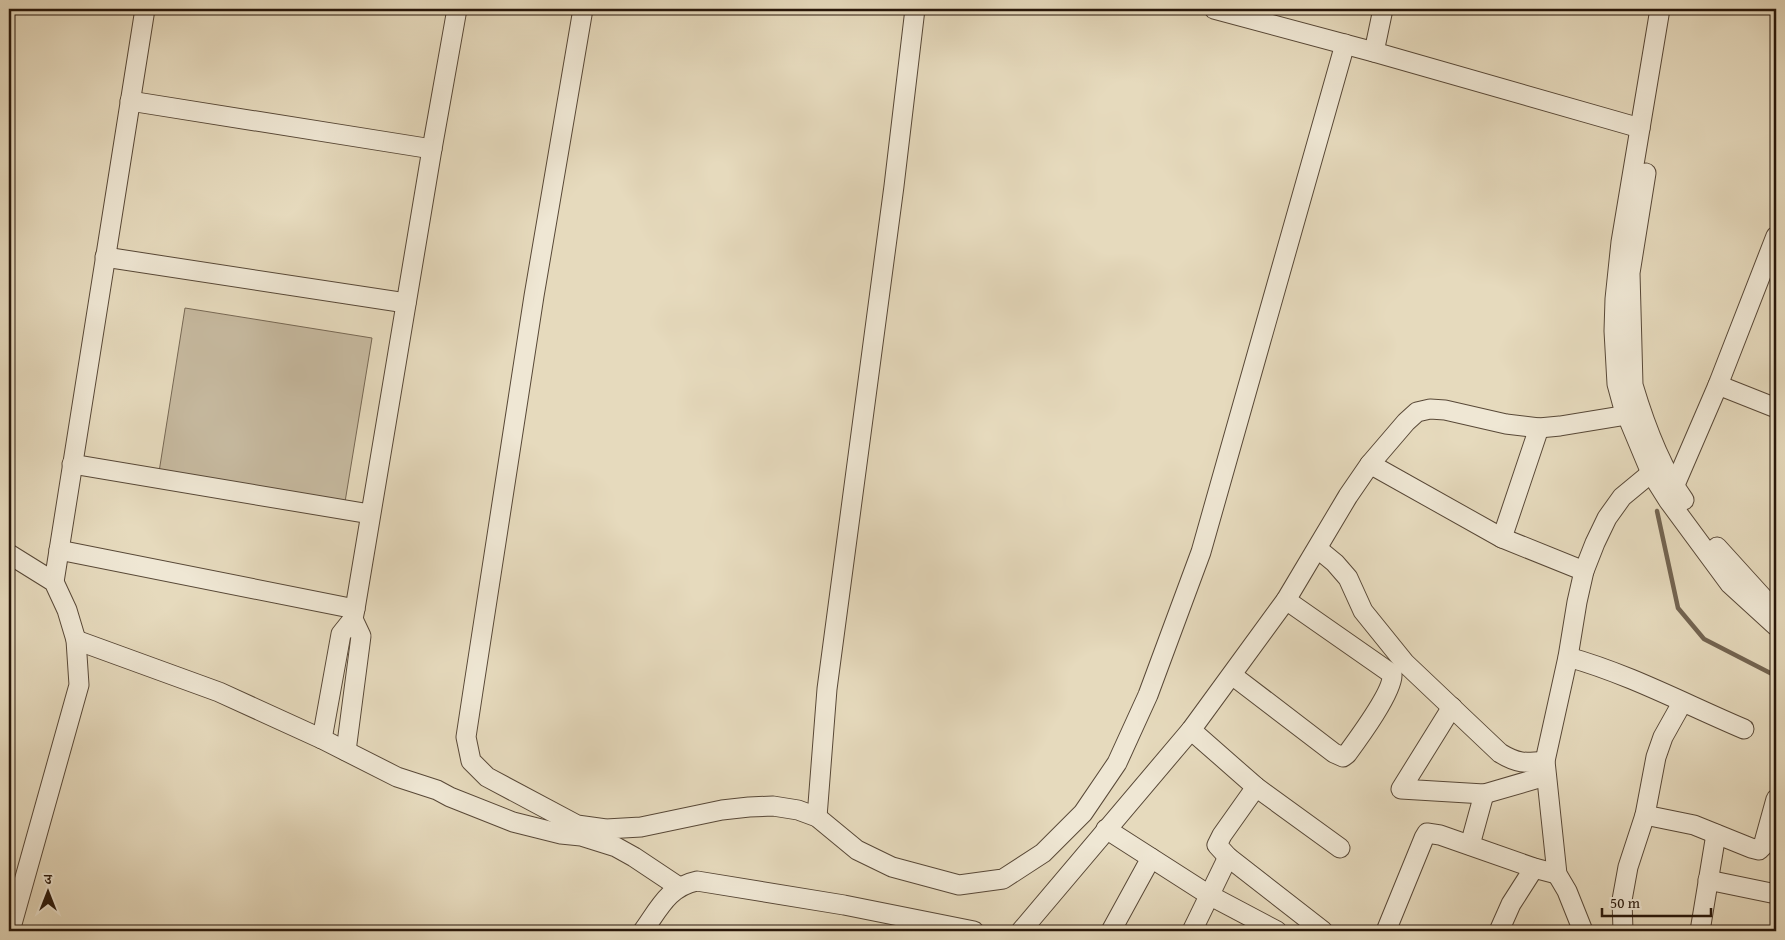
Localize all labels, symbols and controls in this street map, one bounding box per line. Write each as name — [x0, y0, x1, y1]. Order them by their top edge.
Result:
north arrow — [22, 868, 72, 918]
text: उ — [43, 869, 52, 889]
scale bar — [1602, 885, 1711, 917]
text: 50 m — [1610, 892, 1641, 913]

